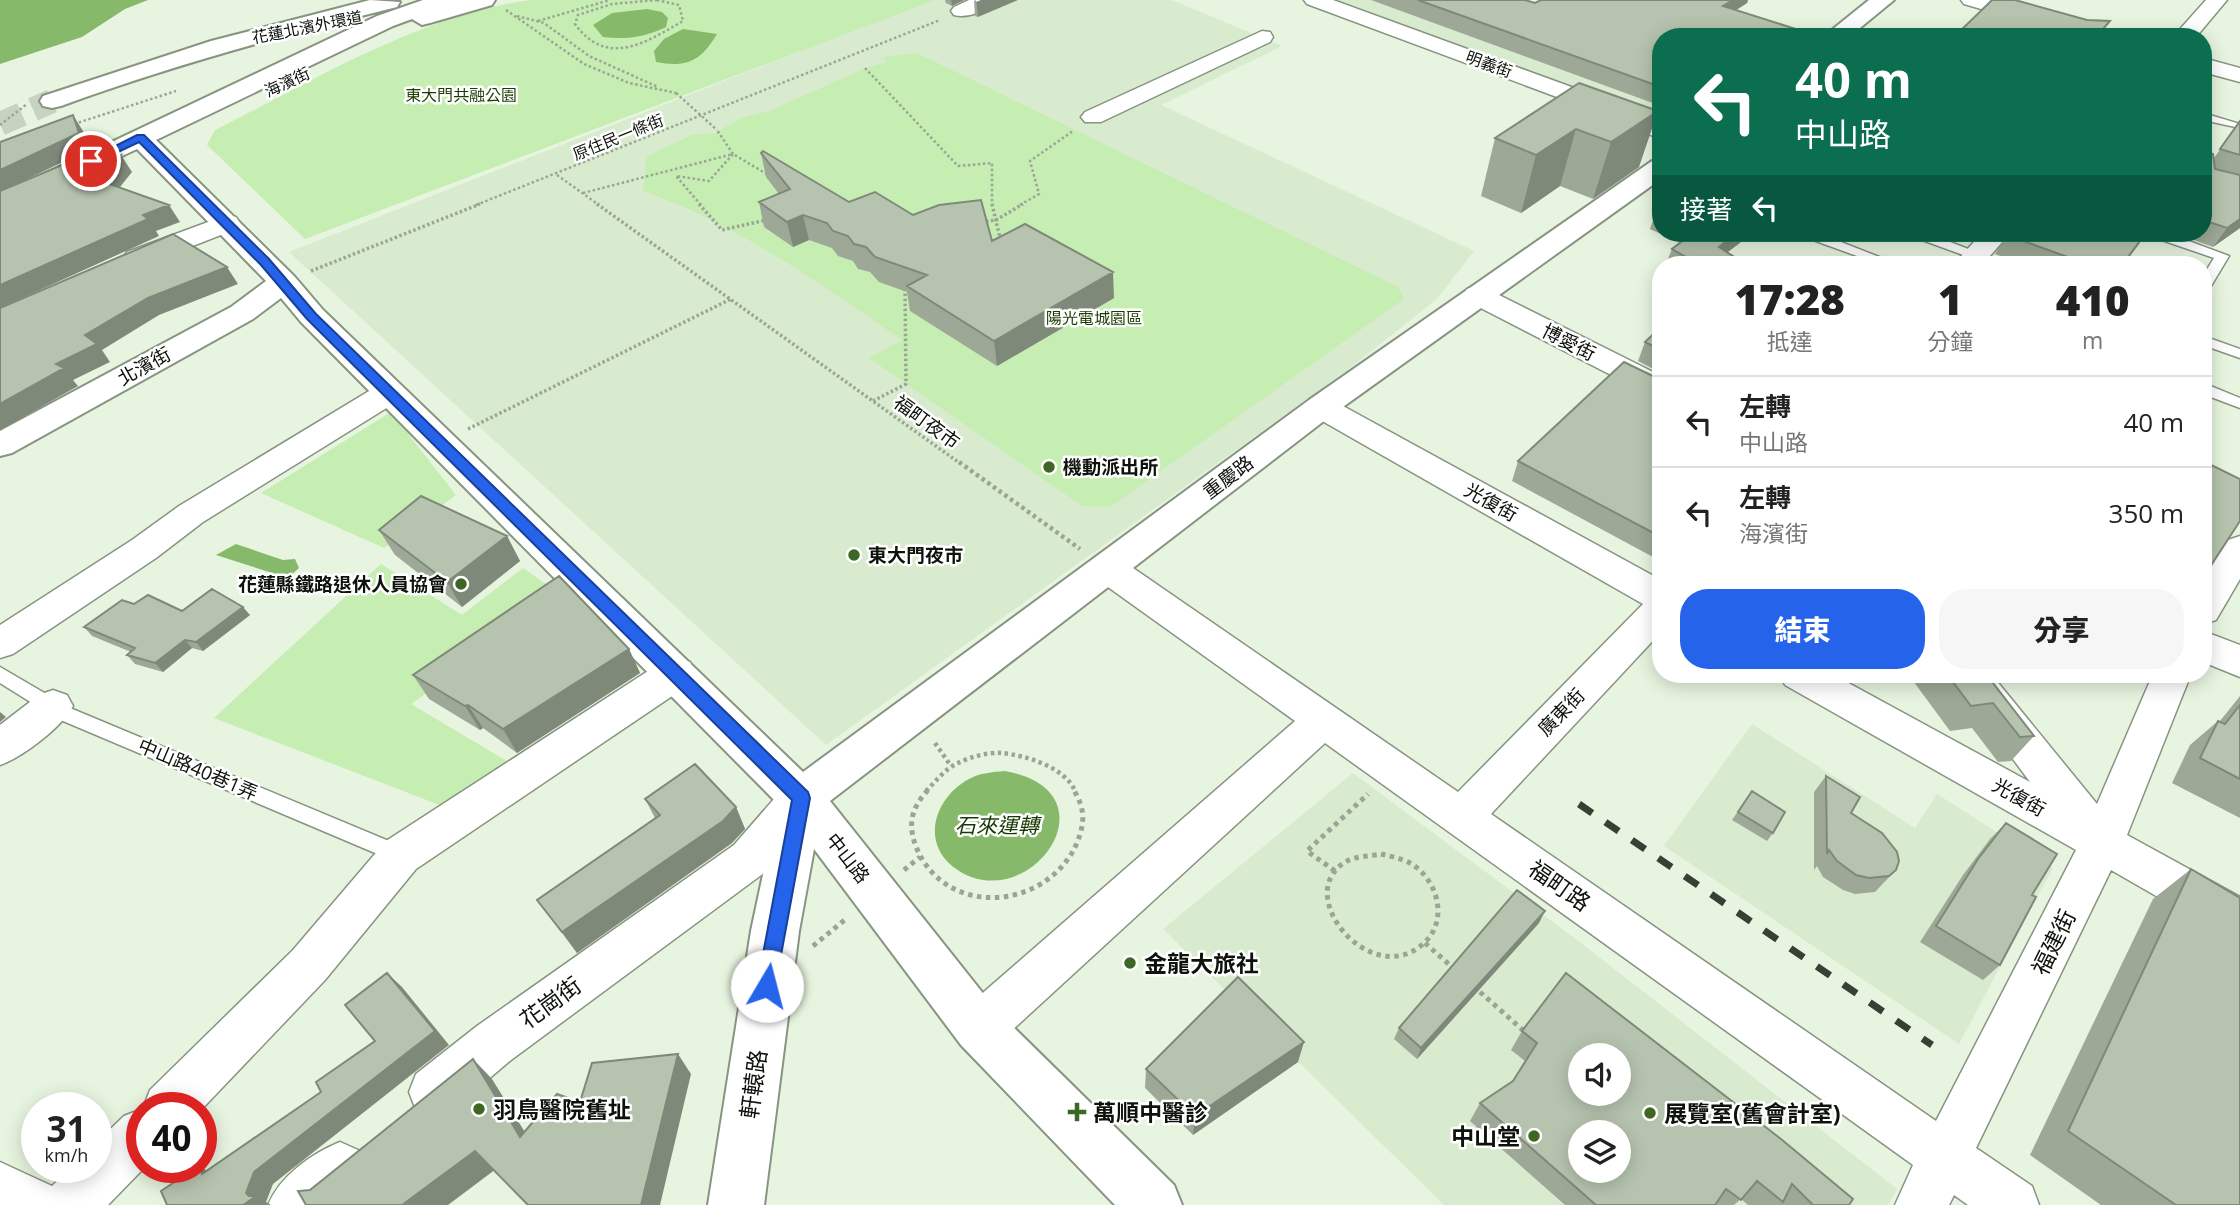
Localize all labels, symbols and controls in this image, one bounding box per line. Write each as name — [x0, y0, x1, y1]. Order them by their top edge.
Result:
street label: 花蓮北濱外環道 — [250, 6, 364, 48]
street label: 明義街 — [1463, 45, 1515, 83]
text: 40 m — [1795, 46, 1912, 112]
icon: left — [1680, 56, 1771, 147]
street label: 海濱街 — [261, 62, 313, 102]
park label: 東大門共融公園 — [405, 84, 517, 106]
street label: 原住民一條街 — [569, 109, 667, 165]
text: 中山路 — [1795, 112, 1891, 155]
pin — [61, 131, 121, 191]
icon: arrive — [72, 142, 110, 180]
icon: left — [1746, 189, 1784, 227]
text: 接著 — [1680, 191, 1732, 227]
text: 17:28 — [1734, 270, 1845, 327]
text: 1 — [1938, 270, 1963, 327]
text: 410 — [2056, 271, 2130, 328]
park label: 陽光電城園區 — [1046, 307, 1142, 329]
street label: 博愛街 — [1538, 317, 1600, 367]
text: m — [2082, 324, 2103, 356]
text: 抵達 — [1767, 325, 1813, 357]
text: 分鐘 — [1927, 325, 1973, 357]
street label: 北濱街 — [113, 341, 175, 391]
text: 左轉 — [1739, 388, 1791, 424]
street label: 福町夜市 — [889, 389, 965, 455]
icon: left — [1680, 403, 1718, 441]
text: 40 m — [2123, 404, 2184, 440]
text: 中山路 — [1739, 426, 1808, 458]
street label: 重慶路 — [1197, 449, 1259, 505]
place label: 機動派出所 — [1063, 454, 1158, 480]
marker: 機動派出所 — [1041, 459, 1057, 475]
street label: 光復街 — [1460, 477, 1522, 527]
text: 左轉 — [1739, 479, 1791, 515]
icon: left — [1680, 494, 1718, 532]
text: 350 m — [2109, 495, 2184, 531]
text: 海濱街 — [1739, 517, 1808, 549]
place label: 東大門夜市 — [868, 542, 963, 568]
marker: 東大門夜市 — [846, 547, 862, 563]
place label: 花蓮縣鐵路退休人員協會 — [238, 571, 447, 597]
marker: 花蓮縣鐵路退休人員協會 — [453, 576, 469, 592]
button: 結束 — [1680, 589, 1925, 669]
button: 分享 — [1939, 589, 2184, 669]
street label: 廣東街 — [1532, 682, 1590, 742]
street label: 中山路40巷1弄 — [134, 732, 262, 806]
street label: 光復街 — [1988, 772, 2050, 822]
water label: 石來運轉 — [955, 811, 1042, 839]
street label: 中山路 — [820, 828, 876, 888]
street label: 福町路 — [1523, 852, 1597, 918]
street label: 福建街 — [2023, 904, 2083, 980]
place label: 金龍大旅社 — [1144, 947, 1259, 979]
position arrow — [730, 949, 804, 1023]
marker: 金龍大旅社 — [1122, 955, 1138, 971]
street label: 花崗街 — [513, 969, 587, 1035]
map controls — [1568, 1043, 1631, 1183]
button: sound — [1568, 1043, 1631, 1106]
street label: 軒轅路 — [732, 1048, 774, 1120]
speed limit sign: 40 — [126, 1092, 217, 1183]
place label: 羽鳥醫院舊址 — [493, 1093, 631, 1125]
place label: 萬順中醫診 — [1093, 1096, 1208, 1128]
place label: 展覽室(舊會計室) — [1664, 1097, 1841, 1129]
marker: 羽鳥醫院舊址 — [471, 1101, 487, 1117]
marker: 萬順中醫診 — [1067, 1102, 1087, 1122]
text: 31 — [46, 1105, 87, 1152]
marker: 展覽室(舊會計室) — [1642, 1105, 1658, 1121]
place label: 中山堂 — [1451, 1120, 1520, 1152]
button: layers — [1568, 1120, 1631, 1183]
marker: 中山堂 — [1526, 1128, 1542, 1144]
text: km/h — [45, 1143, 88, 1167]

